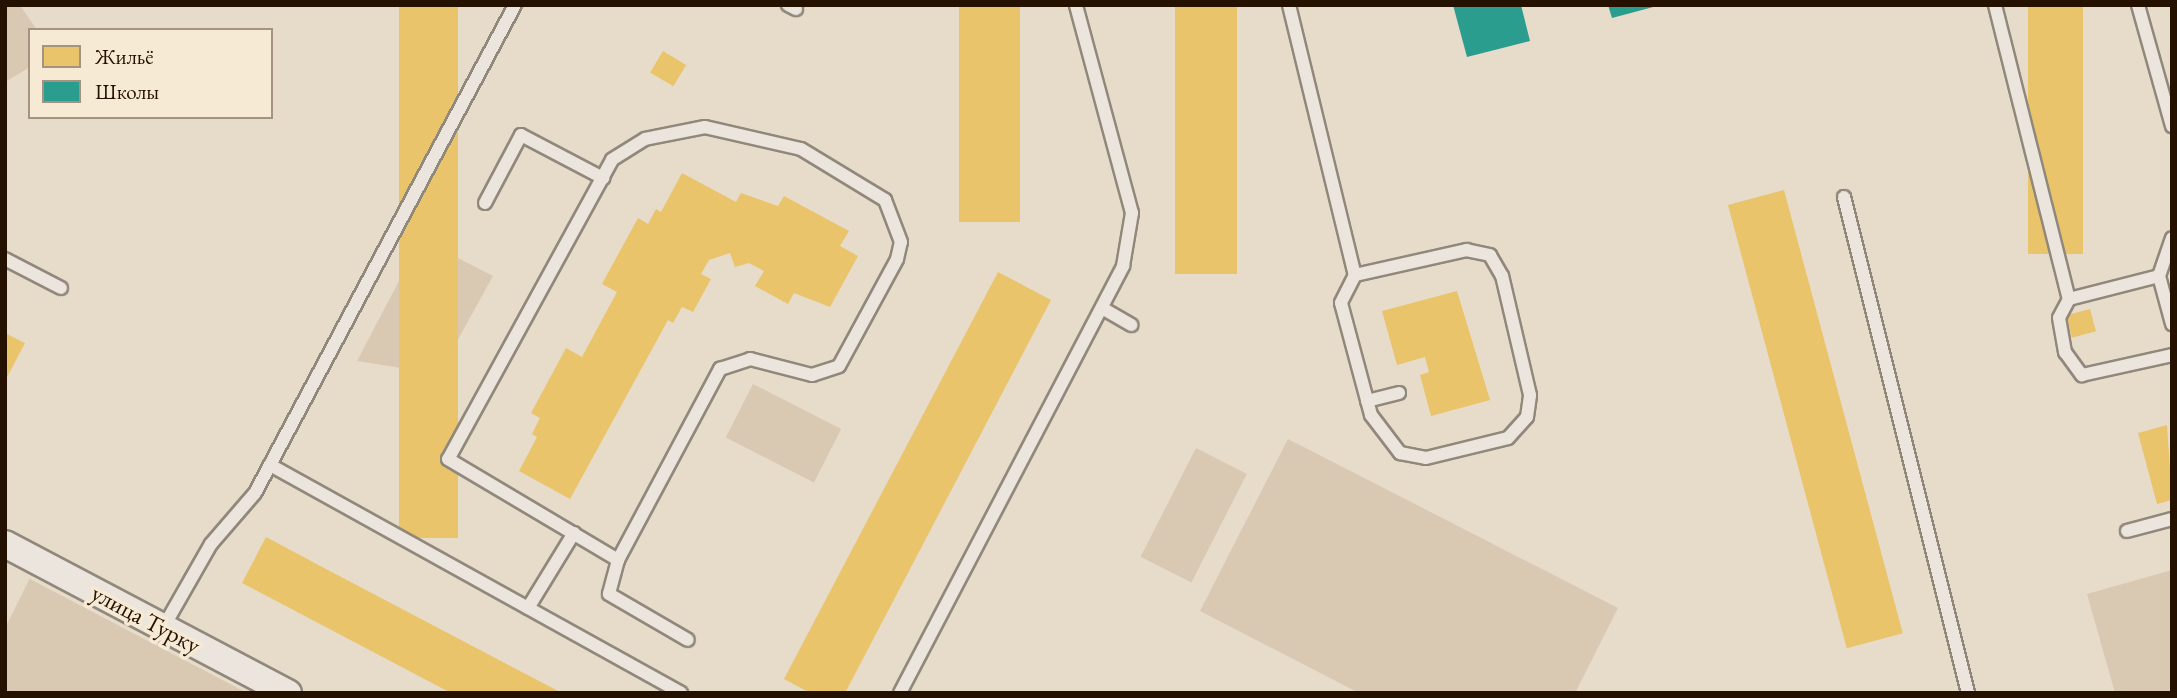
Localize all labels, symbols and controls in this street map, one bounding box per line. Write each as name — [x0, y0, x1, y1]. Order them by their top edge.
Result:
legend — [28, 28, 273, 119]
text: Жильё — [95, 43, 154, 70]
text: Школы — [95, 78, 159, 105]
street label: улица Турку — [86, 578, 206, 660]

